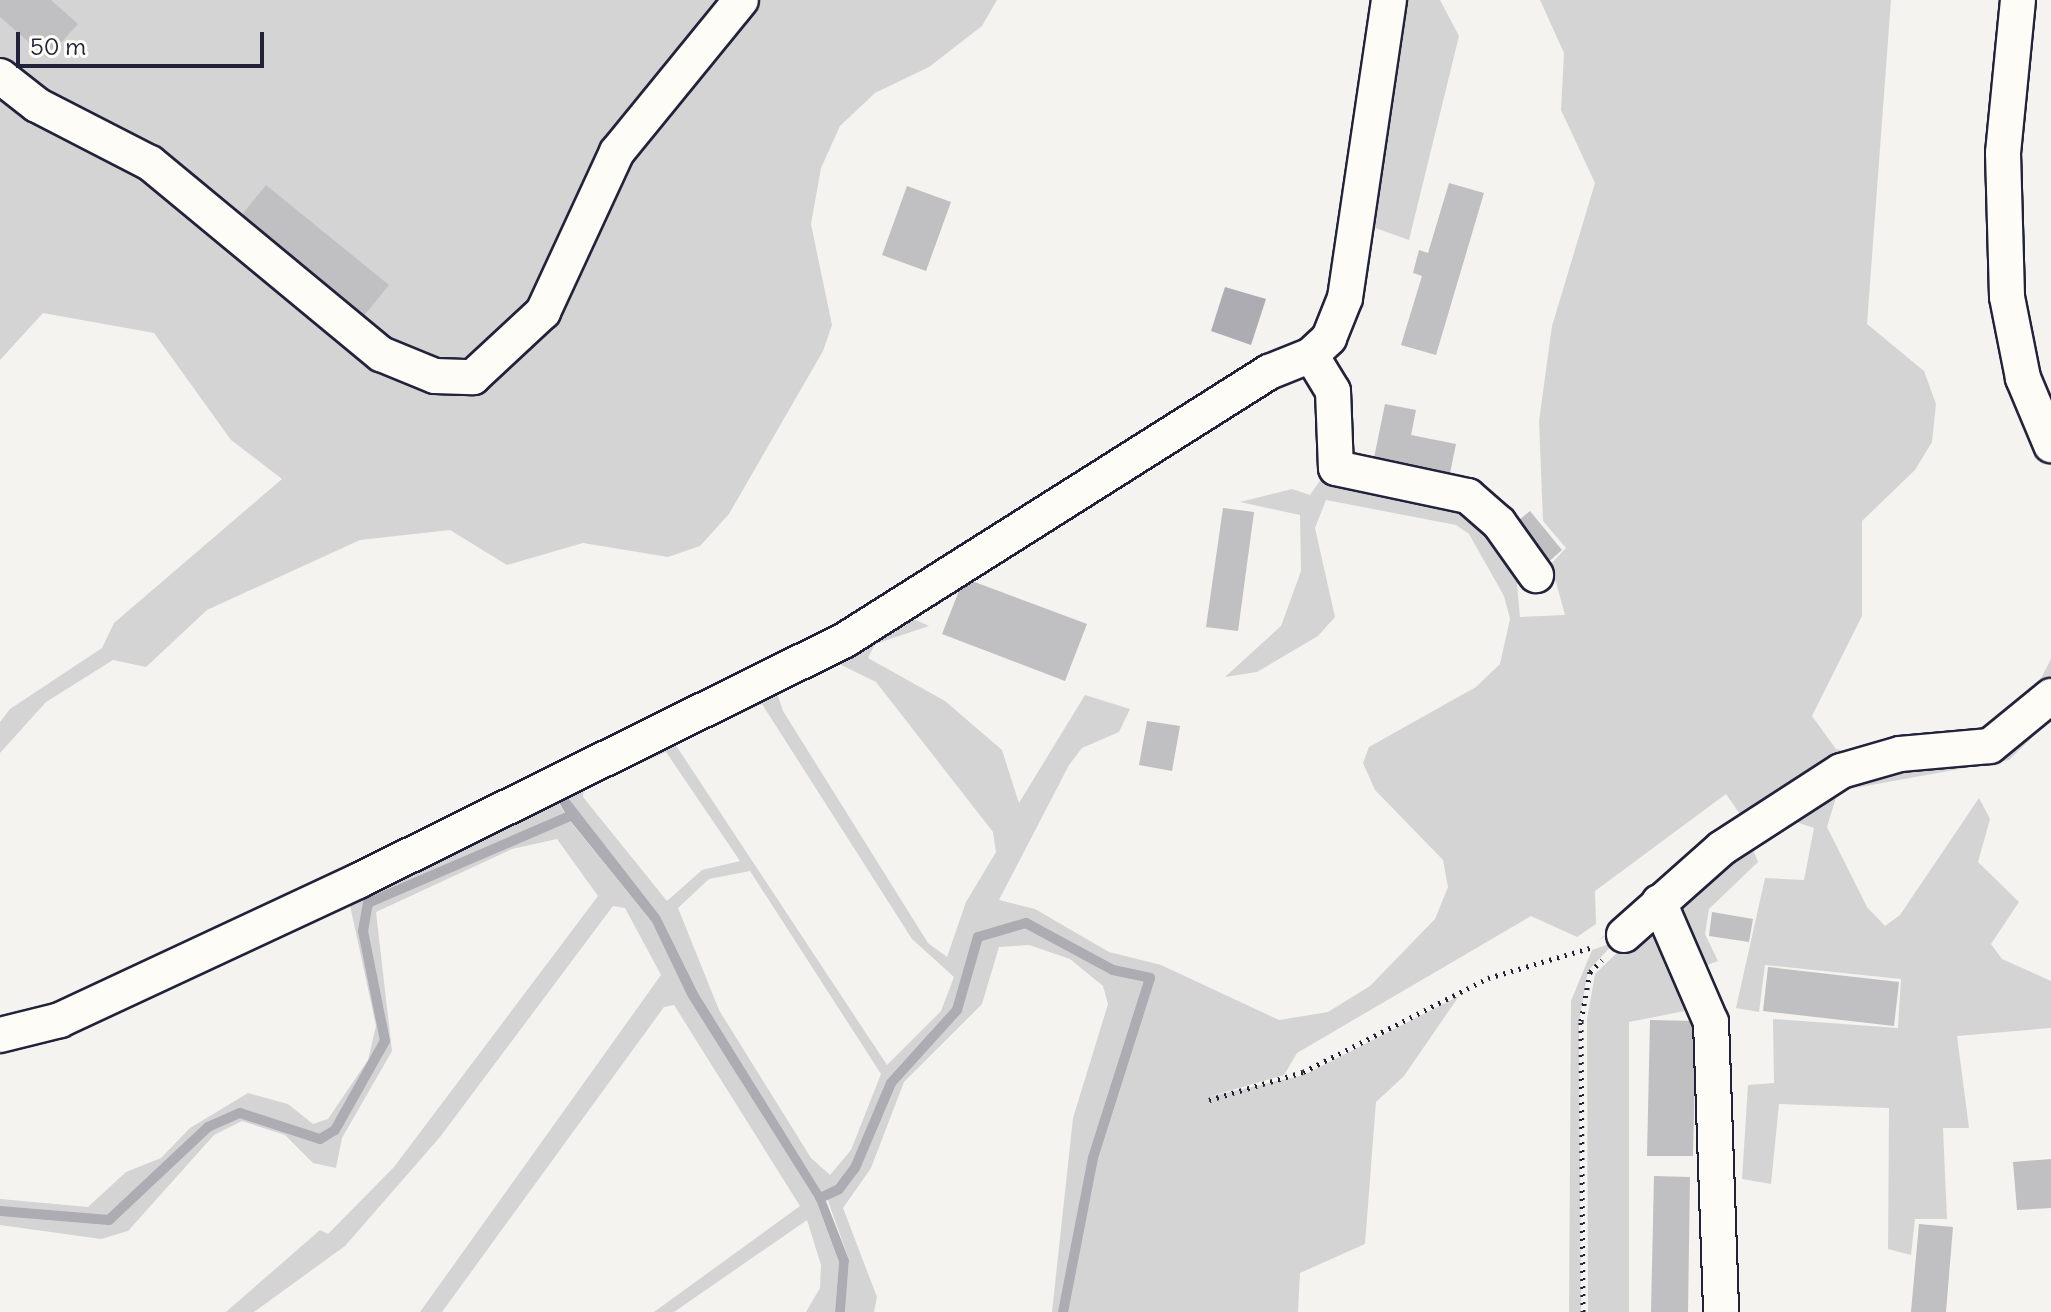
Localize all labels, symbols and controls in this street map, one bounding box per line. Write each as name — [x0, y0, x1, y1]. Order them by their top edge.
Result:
scale bar — [20, 16, 268, 66]
text: 50 m — [30, 31, 86, 61]

